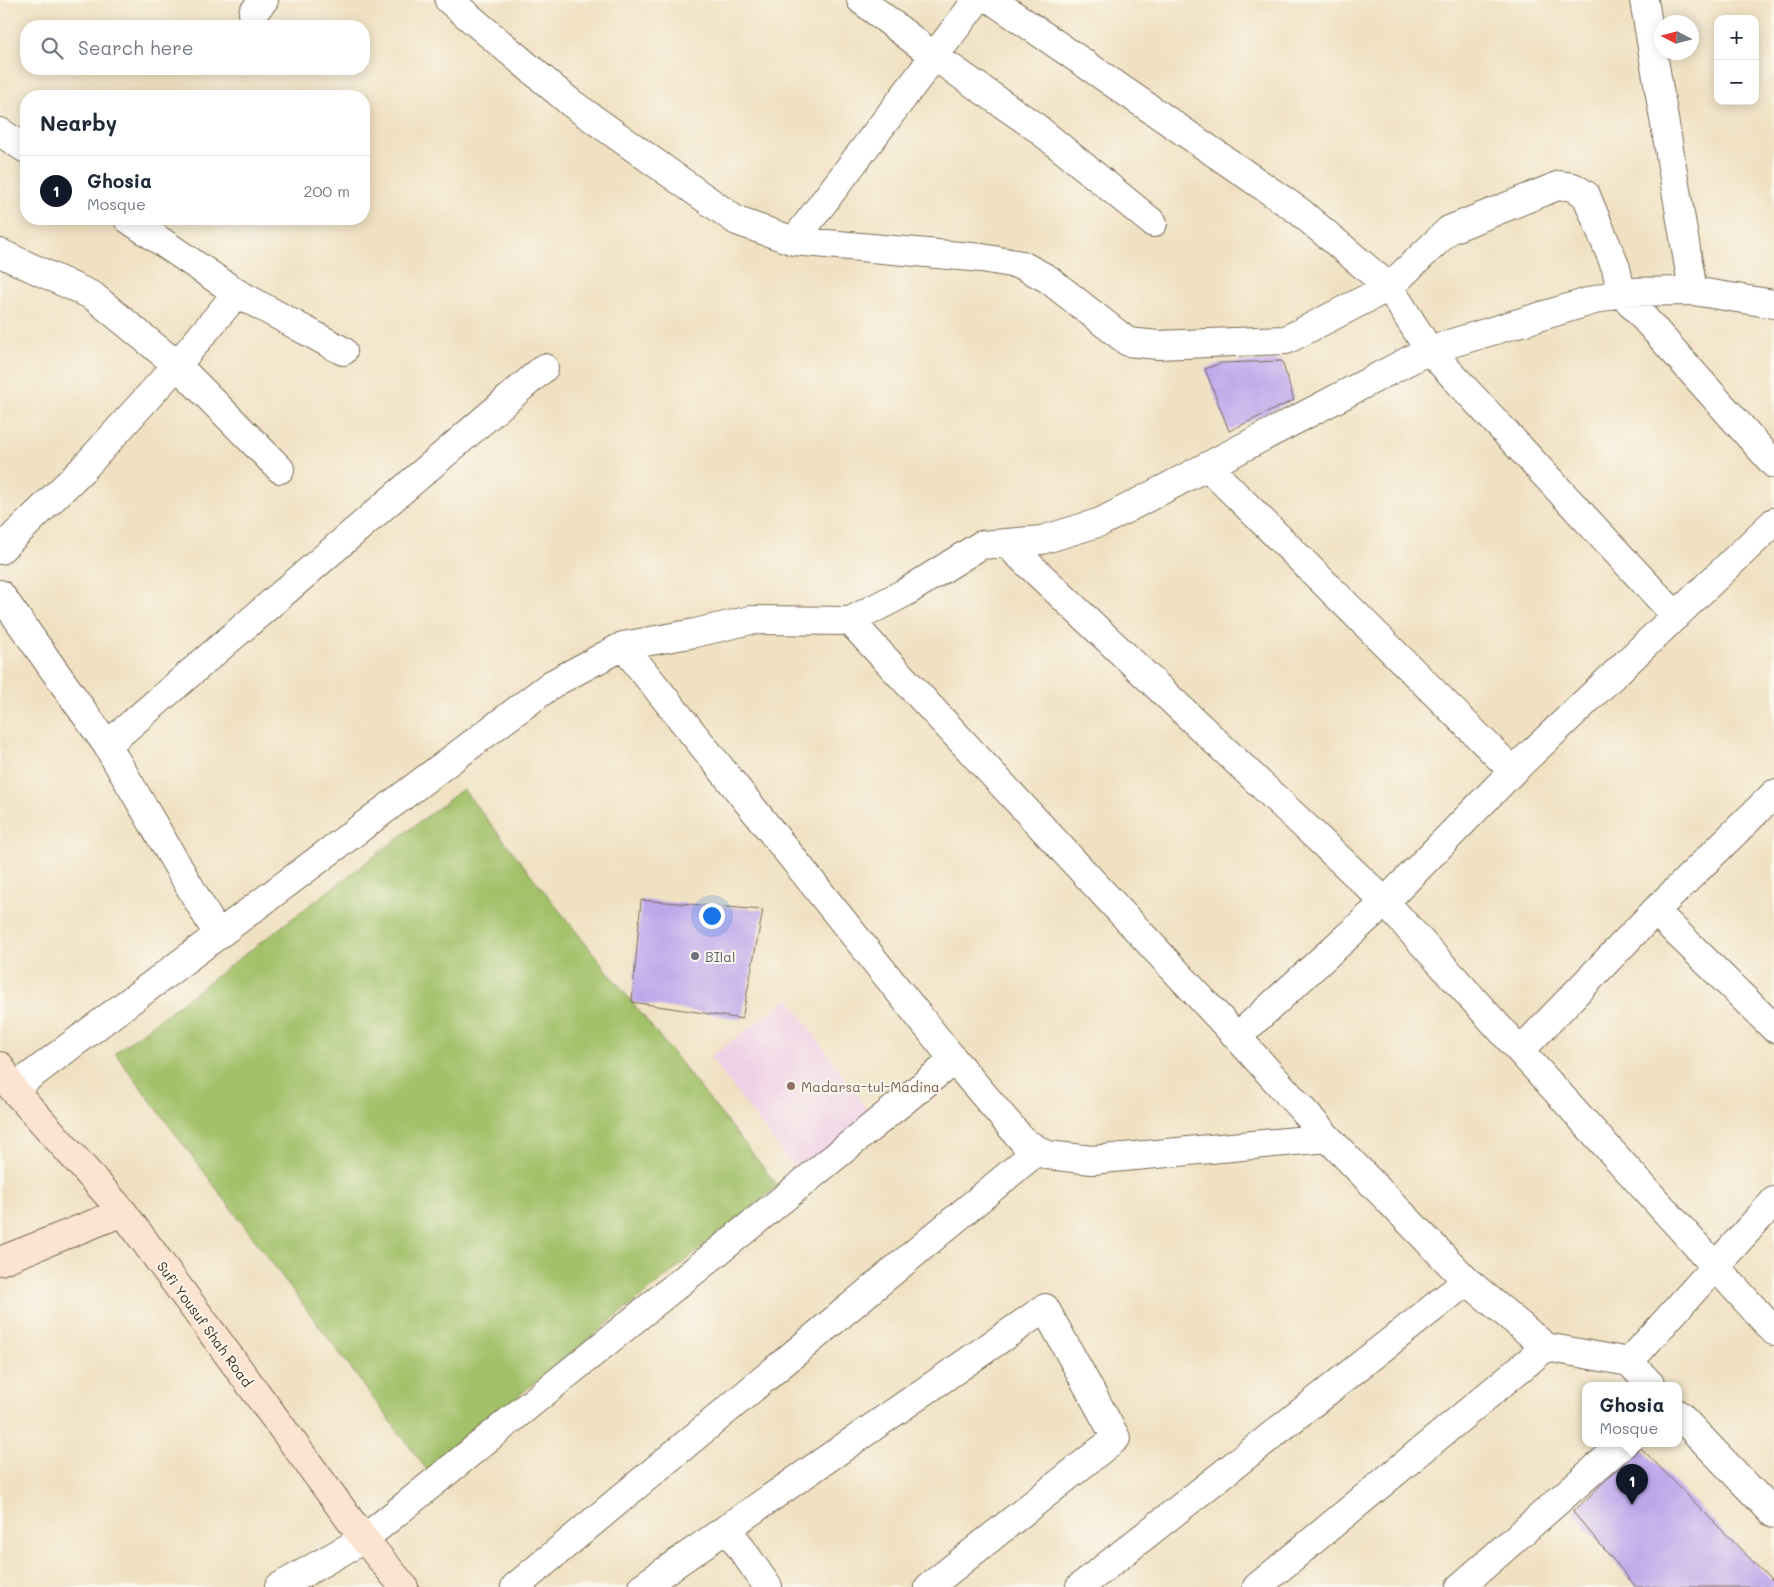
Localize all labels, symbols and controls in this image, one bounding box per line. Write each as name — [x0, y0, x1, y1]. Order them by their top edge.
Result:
north arrow — [1654, 15, 1699, 60]
map controls — [1714, 15, 1759, 105]
button: + — [1714, 15, 1759, 60]
search box — [20, 20, 370, 75]
icon: search — [38, 34, 66, 62]
text: Search here — [78, 35, 194, 60]
button: − — [1714, 60, 1759, 105]
text: Nearby — [40, 109, 117, 136]
text: Ghosia — [87, 168, 152, 193]
text: 1 — [52, 180, 60, 201]
text: 200 m — [303, 180, 350, 201]
text: Mosque — [87, 193, 146, 214]
your location — [699, 903, 725, 929]
place label: BIlal — [705, 947, 736, 966]
marker: BIlal — [689, 950, 701, 962]
place label: Madarsa-tul-Madina — [801, 1077, 940, 1096]
marker: Madarsa-tul-Madina — [785, 1080, 797, 1092]
street label: Sufi Yousuf Shah Road — [153, 1257, 257, 1391]
popup — [1582, 1382, 1682, 1447]
text: Ghosia — [1600, 1392, 1664, 1417]
text: Mosque — [1600, 1417, 1659, 1438]
pin: 1 — [1616, 1464, 1648, 1505]

